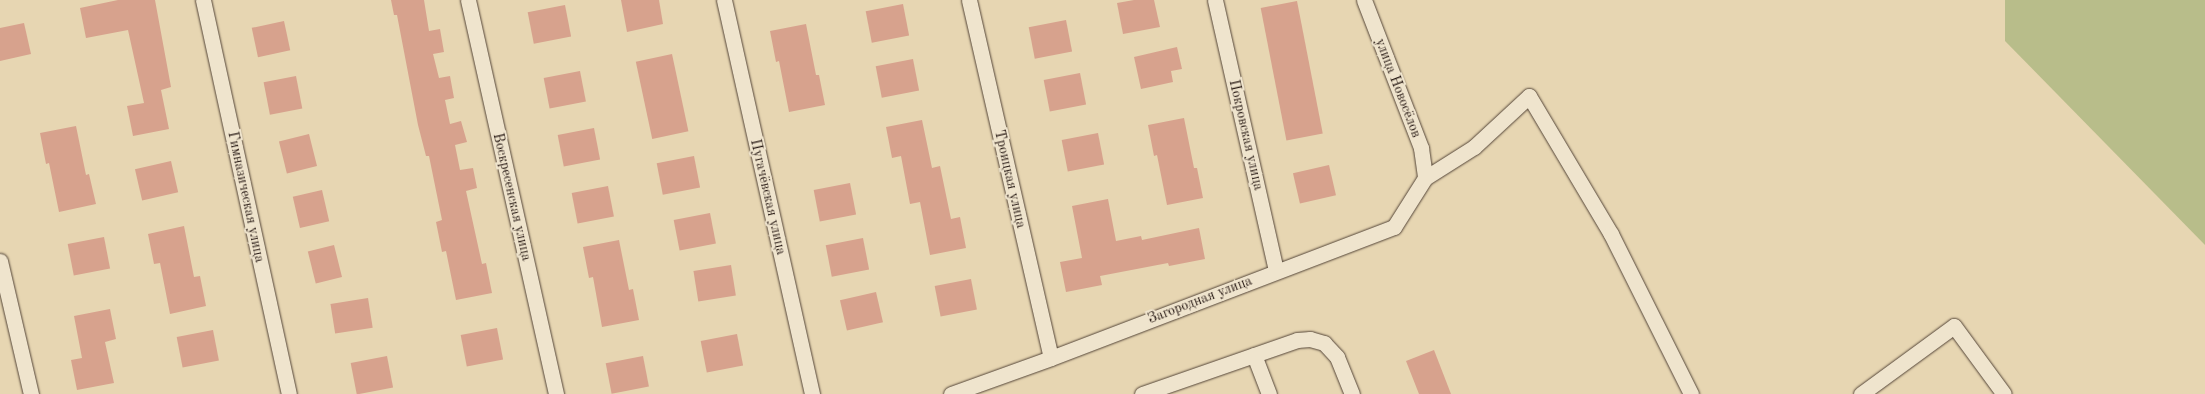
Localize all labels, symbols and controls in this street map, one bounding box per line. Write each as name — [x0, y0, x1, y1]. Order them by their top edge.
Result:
street label: улица Новосёлов — [1371, 36, 1425, 140]
street label: Покровская улица — [1225, 78, 1267, 192]
street label: Троицкая улица — [991, 128, 1029, 230]
street label: Гимназическая улица — [224, 130, 268, 264]
street label: Воскресенская улица — [489, 131, 535, 263]
street label: Пугачёвская улица — [747, 138, 789, 256]
street label: Загородная улица — [1146, 272, 1254, 328]

